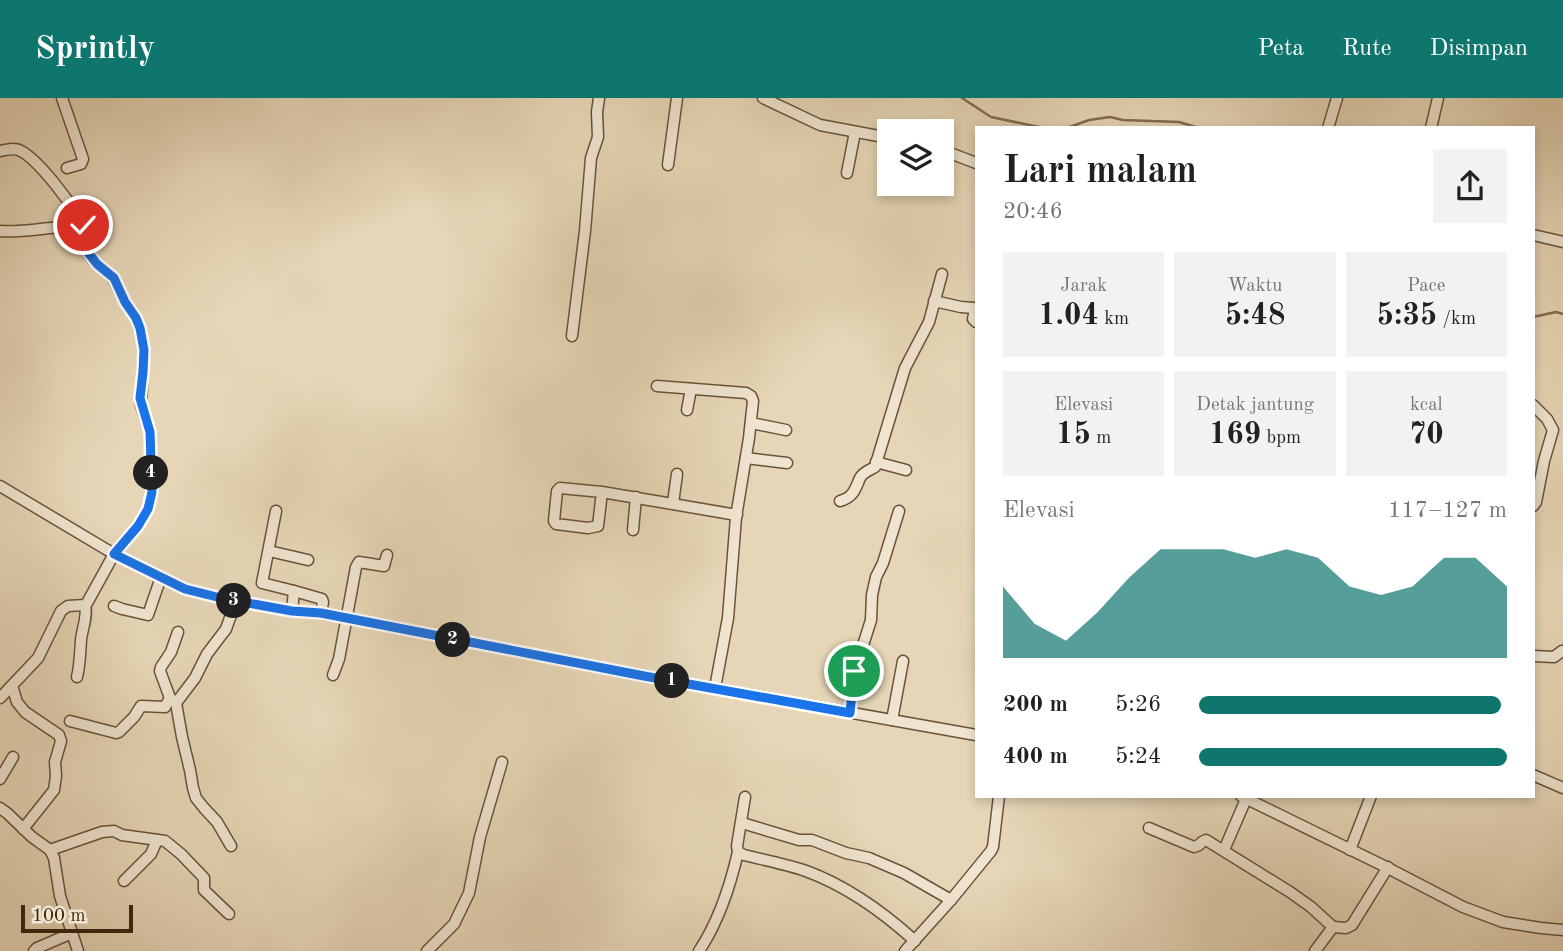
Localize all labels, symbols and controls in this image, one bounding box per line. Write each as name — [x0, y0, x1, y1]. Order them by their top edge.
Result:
text: Sprintly — [35, 33, 155, 66]
text: Peta — [1258, 37, 1304, 61]
text: Rute — [1342, 37, 1392, 61]
text: Disimpan — [1430, 37, 1528, 61]
map controls — [877, 119, 954, 196]
button: layers — [877, 119, 954, 196]
button: share — [1433, 149, 1507, 223]
text: Lari malam — [1003, 153, 1197, 191]
pin — [53, 195, 113, 255]
text: 20:46 — [1003, 200, 1063, 223]
icon: check — [64, 206, 102, 244]
text: Jarak — [1060, 277, 1107, 296]
text: Waktu — [1228, 277, 1282, 296]
text: Pace — [1407, 277, 1446, 296]
text: 1.04 — [1038, 301, 1099, 331]
text: 5:48 — [1225, 301, 1285, 331]
text: 5:35 — [1377, 301, 1437, 331]
text: km — [1099, 310, 1129, 329]
text: /km — [1437, 310, 1476, 329]
text: Elevasi — [1054, 396, 1113, 415]
text: Detak jantung — [1196, 396, 1314, 415]
text: kcal — [1410, 396, 1443, 415]
text: 15 — [1056, 420, 1091, 450]
text: 169 — [1209, 420, 1261, 450]
text: 70 — [1409, 420, 1444, 450]
text: m — [1091, 429, 1111, 448]
text: bpm — [1261, 429, 1301, 448]
pin: 4 — [134, 456, 168, 490]
text: 4 — [145, 463, 156, 482]
text: Elevasi — [1003, 499, 1075, 522]
text: 117–127 m — [1388, 499, 1507, 522]
pin: 3 — [216, 584, 252, 618]
text: 3 — [228, 591, 239, 610]
pin: 2 — [435, 622, 470, 658]
text: 2 — [447, 630, 458, 649]
pin — [824, 641, 884, 701]
icon: arrive — [835, 652, 873, 690]
pin: 1 — [654, 664, 690, 698]
text: 1 — [666, 671, 677, 690]
text: 200 m — [1003, 693, 1068, 716]
text: 5:26 — [1115, 693, 1161, 716]
text: 400 m — [1003, 745, 1068, 768]
text: 5:24 — [1115, 745, 1161, 768]
scale bar — [21, 902, 133, 934]
text: 100 m — [32, 907, 85, 926]

